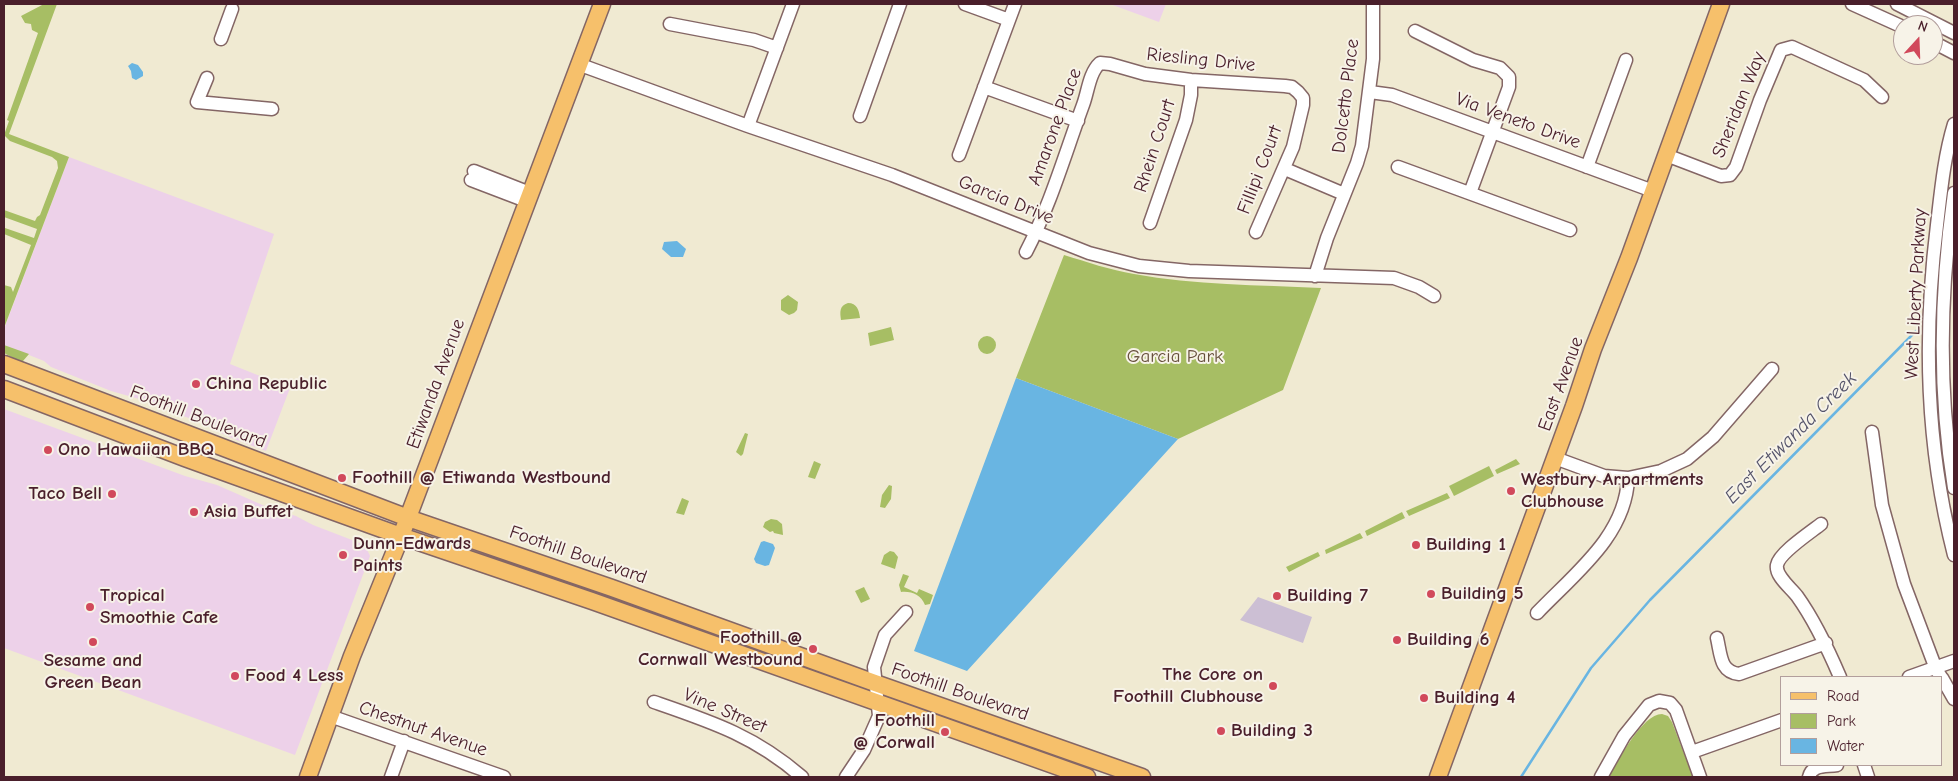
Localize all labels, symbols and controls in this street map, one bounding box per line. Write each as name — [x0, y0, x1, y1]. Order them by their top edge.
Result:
north arrow — [1893, 15, 1943, 65]
text: N — [1916, 17, 1930, 36]
street label: Dolcetto Place — [1328, 38, 1364, 154]
street label: Riesling Drive — [1145, 43, 1257, 77]
street label: Sheridan Way — [1707, 49, 1771, 161]
street label: Amarone Place — [1023, 65, 1087, 189]
street label: Via Veneto Drive — [1452, 88, 1584, 154]
street label: Rhein Court — [1129, 97, 1181, 195]
street label: Fillipi Court — [1233, 122, 1287, 218]
street label: Garcia Drive — [955, 171, 1057, 229]
street label: West Liberty Parkway — [1900, 208, 1932, 380]
street label: Etiwanda Avenue — [402, 316, 470, 452]
street label: East Avenue — [1533, 334, 1589, 434]
park label: Garcia Park — [1127, 346, 1223, 368]
water label: East Etiwanda Creek — [1720, 367, 1862, 509]
place label: China Republic — [206, 373, 327, 395]
marker: China Republic — [190, 378, 202, 390]
street label: Foothill Boulevard — [127, 381, 269, 453]
place label: Ono Hawaiian BBQ — [58, 439, 214, 461]
marker: Ono Hawaiian BBQ — [42, 444, 54, 456]
place label: Foothill @ Etiwanda Westbound — [352, 467, 611, 489]
place label: Westbury Arpartments Clubhouse — [1521, 469, 1703, 513]
marker: Foothill @ Etiwanda Westbound — [336, 472, 348, 484]
place label: Taco Bell — [28, 483, 102, 505]
marker: Westbury Arpartments Clubhouse — [1505, 485, 1517, 497]
marker: Taco Bell — [106, 488, 118, 500]
place label: Asia Buffet — [204, 501, 292, 523]
marker: Asia Buffet — [188, 506, 200, 518]
street label: Foothill Boulevard — [506, 521, 650, 589]
place label: Dunn-Edwards Paints — [353, 533, 471, 577]
place label: Building 1 — [1426, 534, 1506, 556]
marker: Building 1 — [1410, 539, 1422, 551]
marker: Dunn-Edwards Paints — [337, 549, 349, 561]
place label: Building 5 — [1441, 583, 1524, 605]
place label: Tropical Smoothie Cafe — [100, 585, 218, 629]
place label: Building 7 — [1287, 585, 1368, 607]
marker: Building 5 — [1425, 588, 1437, 600]
marker: Building 7 — [1271, 590, 1283, 602]
marker: Tropical Smoothie Cafe — [84, 601, 96, 613]
place label: Foothill @ Cornwall Westbound — [638, 627, 803, 671]
place label: Building 6 — [1407, 629, 1490, 651]
marker: Building 6 — [1391, 634, 1403, 646]
marker: Sesame and Green Bean — [87, 636, 99, 648]
marker: Foothill @ Cornwall Westbound — [807, 643, 819, 655]
place label: Sesame and Green Bean — [44, 650, 142, 694]
street label: Foothill Boulevard — [888, 658, 1032, 726]
place label: The Core on Foothill Clubhouse — [1113, 664, 1263, 708]
place label: Food 4 Less — [245, 665, 343, 687]
marker: Food 4 Less — [229, 670, 241, 682]
legend — [1780, 676, 1943, 766]
marker: The Core on Foothill Clubhouse — [1267, 680, 1279, 692]
street label: Vine Street — [680, 683, 770, 739]
place label: Building 4 — [1434, 687, 1515, 709]
text: Road — [1827, 687, 1859, 705]
marker: Building 4 — [1418, 692, 1430, 704]
street label: Chestnut Avenue — [356, 696, 490, 762]
place label: Foothill @ Corwall — [853, 710, 935, 754]
text: Park — [1827, 712, 1856, 730]
place label: Building 3 — [1231, 720, 1313, 742]
marker: Building 3 — [1215, 725, 1227, 737]
marker: Foothill @ Corwall — [939, 726, 951, 738]
text: Water — [1827, 737, 1864, 755]

